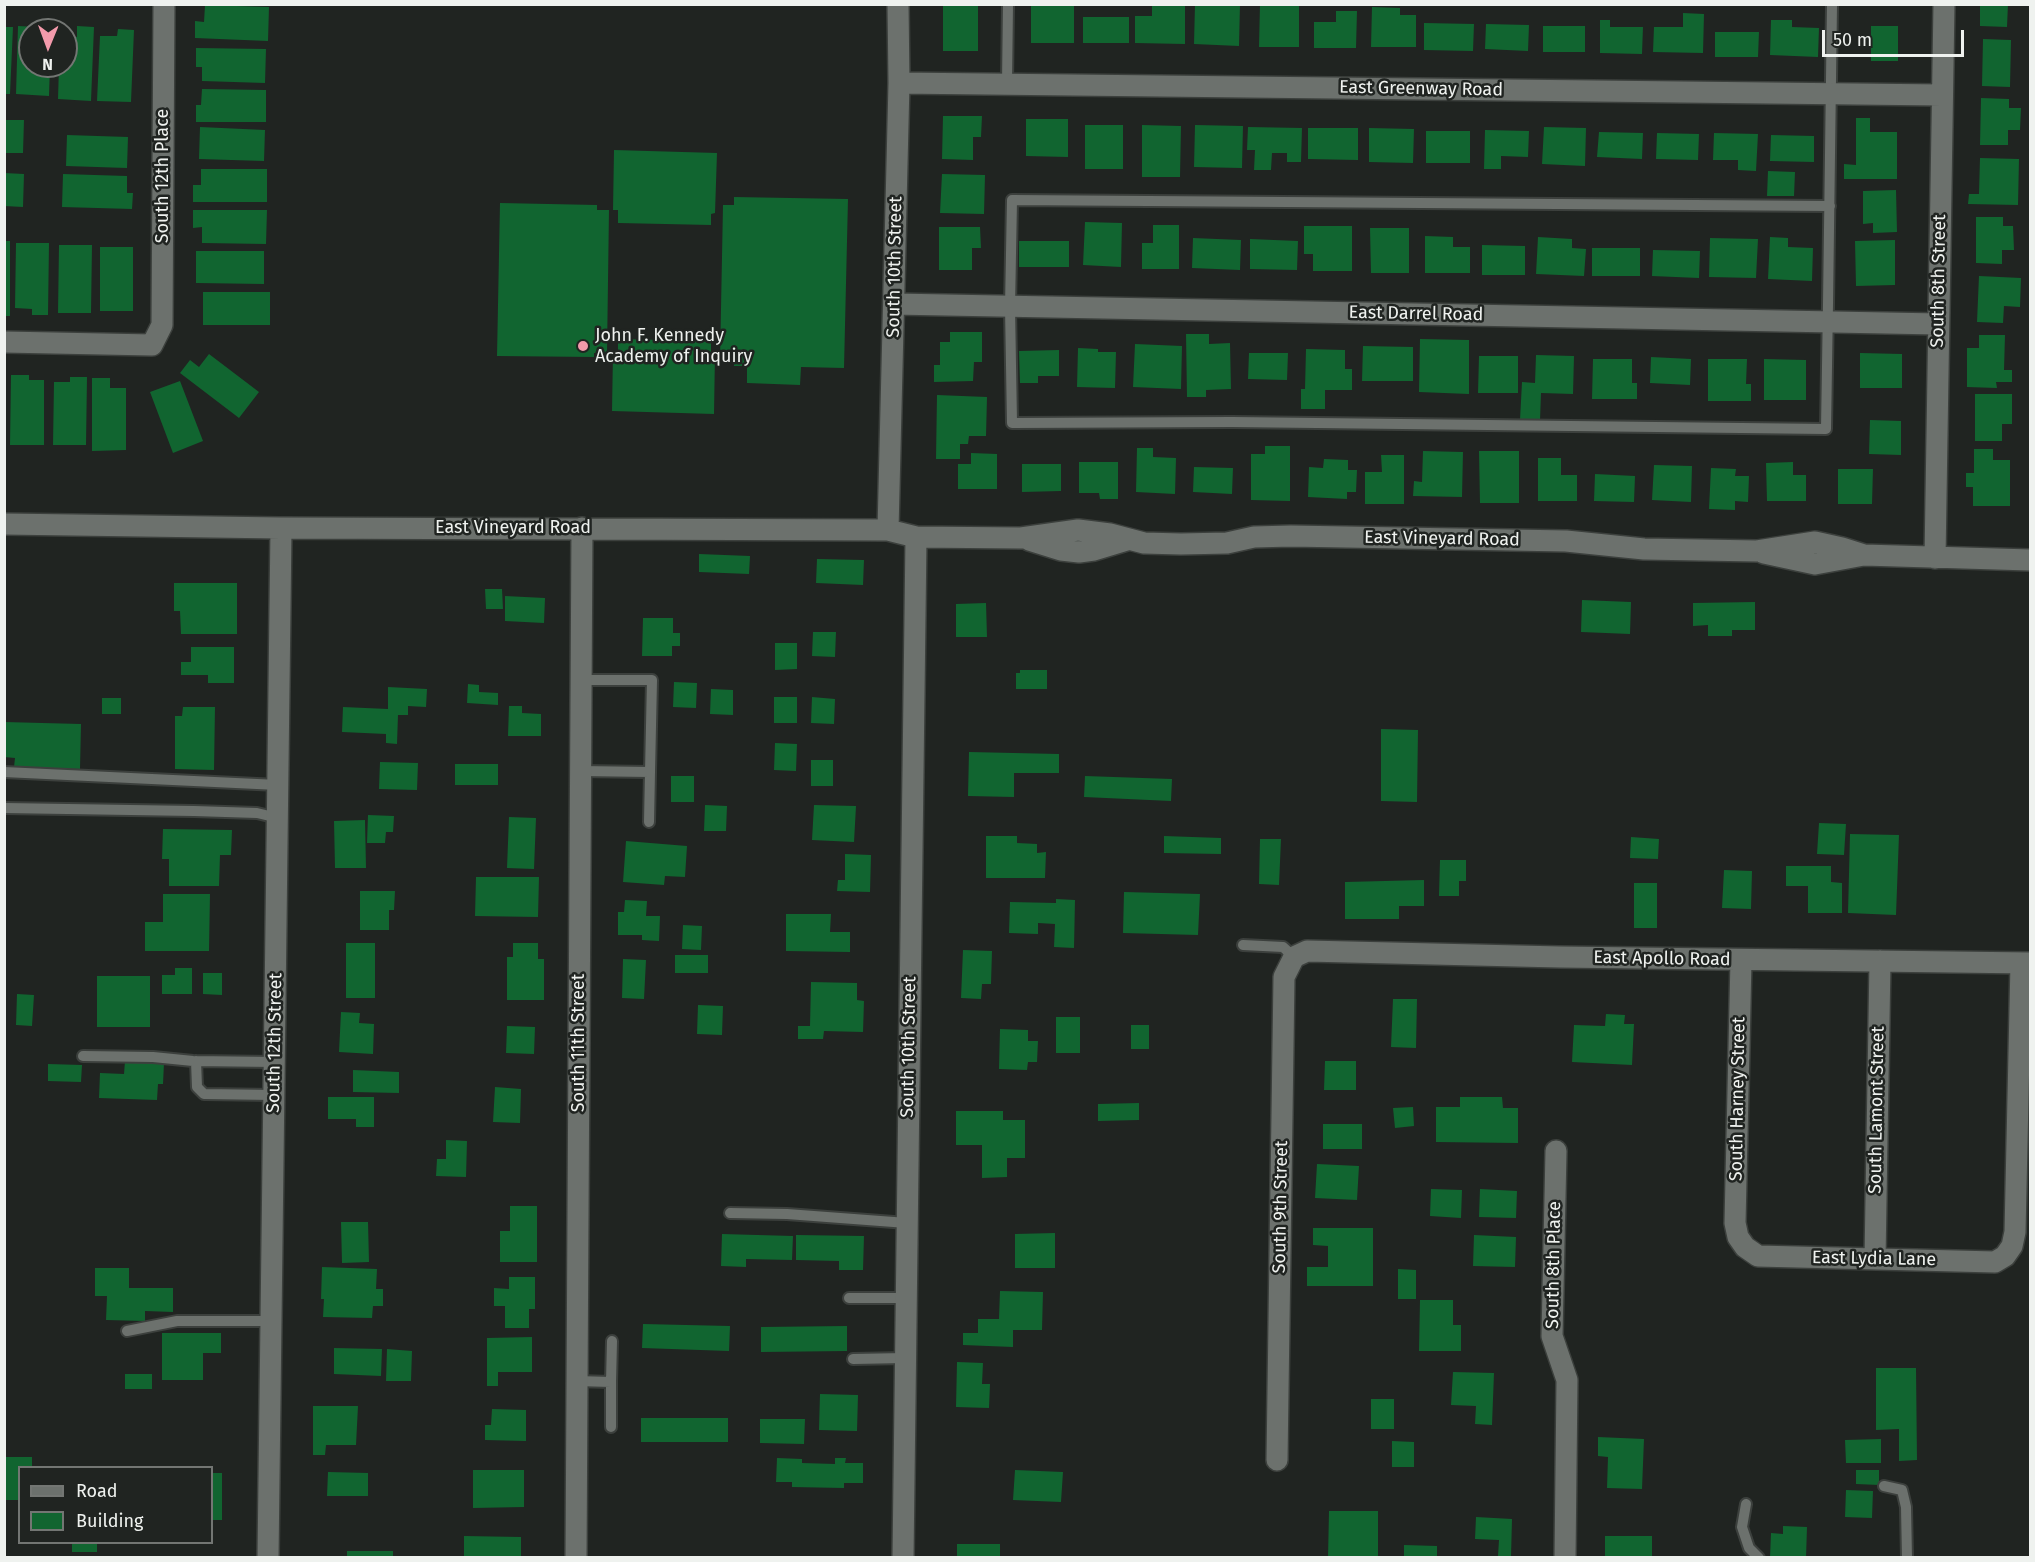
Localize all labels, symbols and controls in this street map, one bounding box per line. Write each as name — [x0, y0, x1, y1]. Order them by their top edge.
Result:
north arrow — [18, 18, 78, 78]
scale bar — [1825, 18, 1968, 56]
text: 50 m — [1833, 29, 1872, 51]
text: N — [42, 55, 53, 74]
street label: East Greenway Road — [1339, 77, 1503, 101]
street label: South 12th Place — [152, 109, 174, 243]
street label: South 10th Street — [883, 196, 907, 338]
street label: South 8th Street — [1927, 214, 1951, 348]
street label: East Darrel Road — [1349, 302, 1483, 326]
place label: John F. Kennedy Academy of Inquiry — [595, 325, 752, 368]
marker: John F. Kennedy Academy of Inquiry — [576, 339, 590, 353]
street label: East Vineyard Road — [435, 517, 591, 539]
street label: East Vineyard Road — [1364, 527, 1520, 551]
street label: East Apollo Road — [1593, 947, 1731, 971]
street label: South 12th Street — [263, 973, 287, 1113]
street label: South 11th Street — [568, 974, 590, 1112]
street label: South 10th Street — [897, 976, 921, 1118]
street label: South Harney Street — [1726, 1017, 1750, 1181]
street label: South Lamont Street — [1865, 1026, 1889, 1194]
street label: South 9th Street — [1269, 1140, 1293, 1274]
street label: South 8th Place — [1542, 1201, 1566, 1329]
street label: East Lydia Lane — [1812, 1247, 1936, 1271]
legend — [18, 1466, 213, 1544]
text: Road — [76, 1480, 118, 1502]
text: Building — [76, 1510, 143, 1532]

